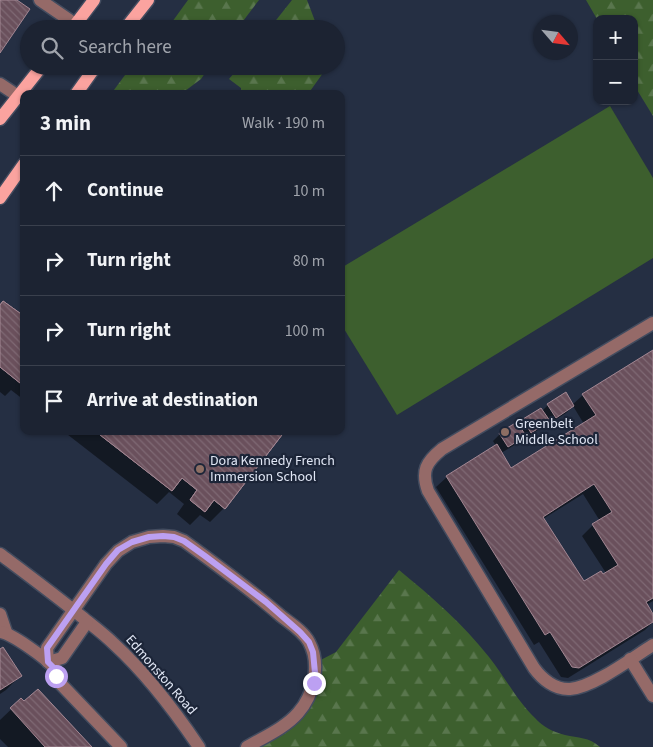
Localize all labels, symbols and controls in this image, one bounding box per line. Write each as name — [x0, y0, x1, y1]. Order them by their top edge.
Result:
north arrow — [533, 15, 578, 60]
map controls — [593, 15, 638, 105]
button: + — [593, 15, 638, 60]
search box — [20, 20, 345, 75]
icon: search — [38, 34, 66, 62]
text: Search here — [78, 34, 172, 61]
button: − — [593, 60, 638, 105]
text: 3 min — [40, 108, 91, 138]
text: Walk · 190 m — [242, 112, 325, 134]
icon: ahead — [40, 177, 68, 205]
text: Continue — [87, 177, 164, 204]
text: 10 m — [293, 180, 325, 202]
icon: right — [40, 247, 68, 275]
text: Turn right — [87, 247, 171, 274]
text: 80 m — [293, 250, 325, 272]
icon: right — [40, 317, 68, 345]
text: Turn right — [87, 317, 171, 344]
text: 100 m — [285, 320, 325, 342]
icon: arrive — [40, 387, 68, 415]
text: Arrive at destination — [87, 387, 258, 414]
place label: Greenbelt Middle School — [515, 414, 598, 450]
marker: Greenbelt Middle School — [499, 426, 511, 438]
place label: Dora Kennedy French Immersion School — [210, 451, 335, 487]
marker: Dora Kennedy French Immersion School — [194, 463, 206, 475]
street label: Edmonston Road — [121, 631, 201, 719]
route start — [45, 665, 68, 688]
route end — [303, 672, 326, 695]

